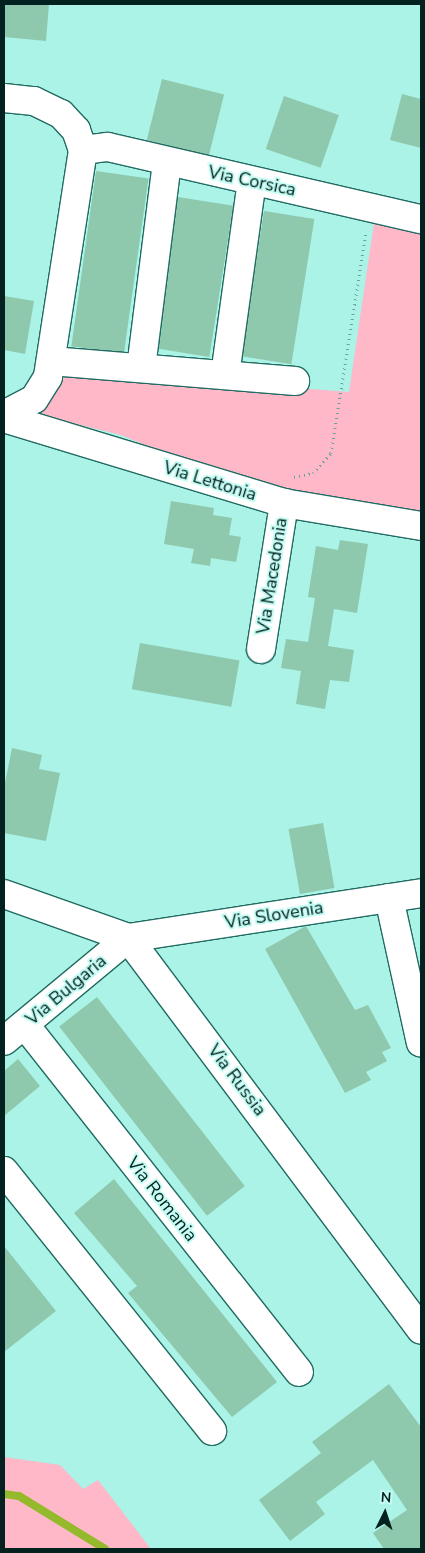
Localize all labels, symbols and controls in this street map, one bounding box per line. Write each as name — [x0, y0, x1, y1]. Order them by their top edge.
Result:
street label: Via Corsica — [206, 161, 298, 201]
street label: Via Lettonia — [161, 457, 259, 505]
street label: Via Macedonia — [252, 516, 292, 636]
street label: Via Slovenia — [223, 897, 325, 933]
street label: Via Bulgaria — [21, 950, 111, 1030]
street label: Via Russia — [203, 1040, 271, 1120]
street label: Via Romania — [122, 1152, 202, 1246]
north arrow — [360, 1488, 410, 1538]
text: N — [380, 1488, 392, 1507]

